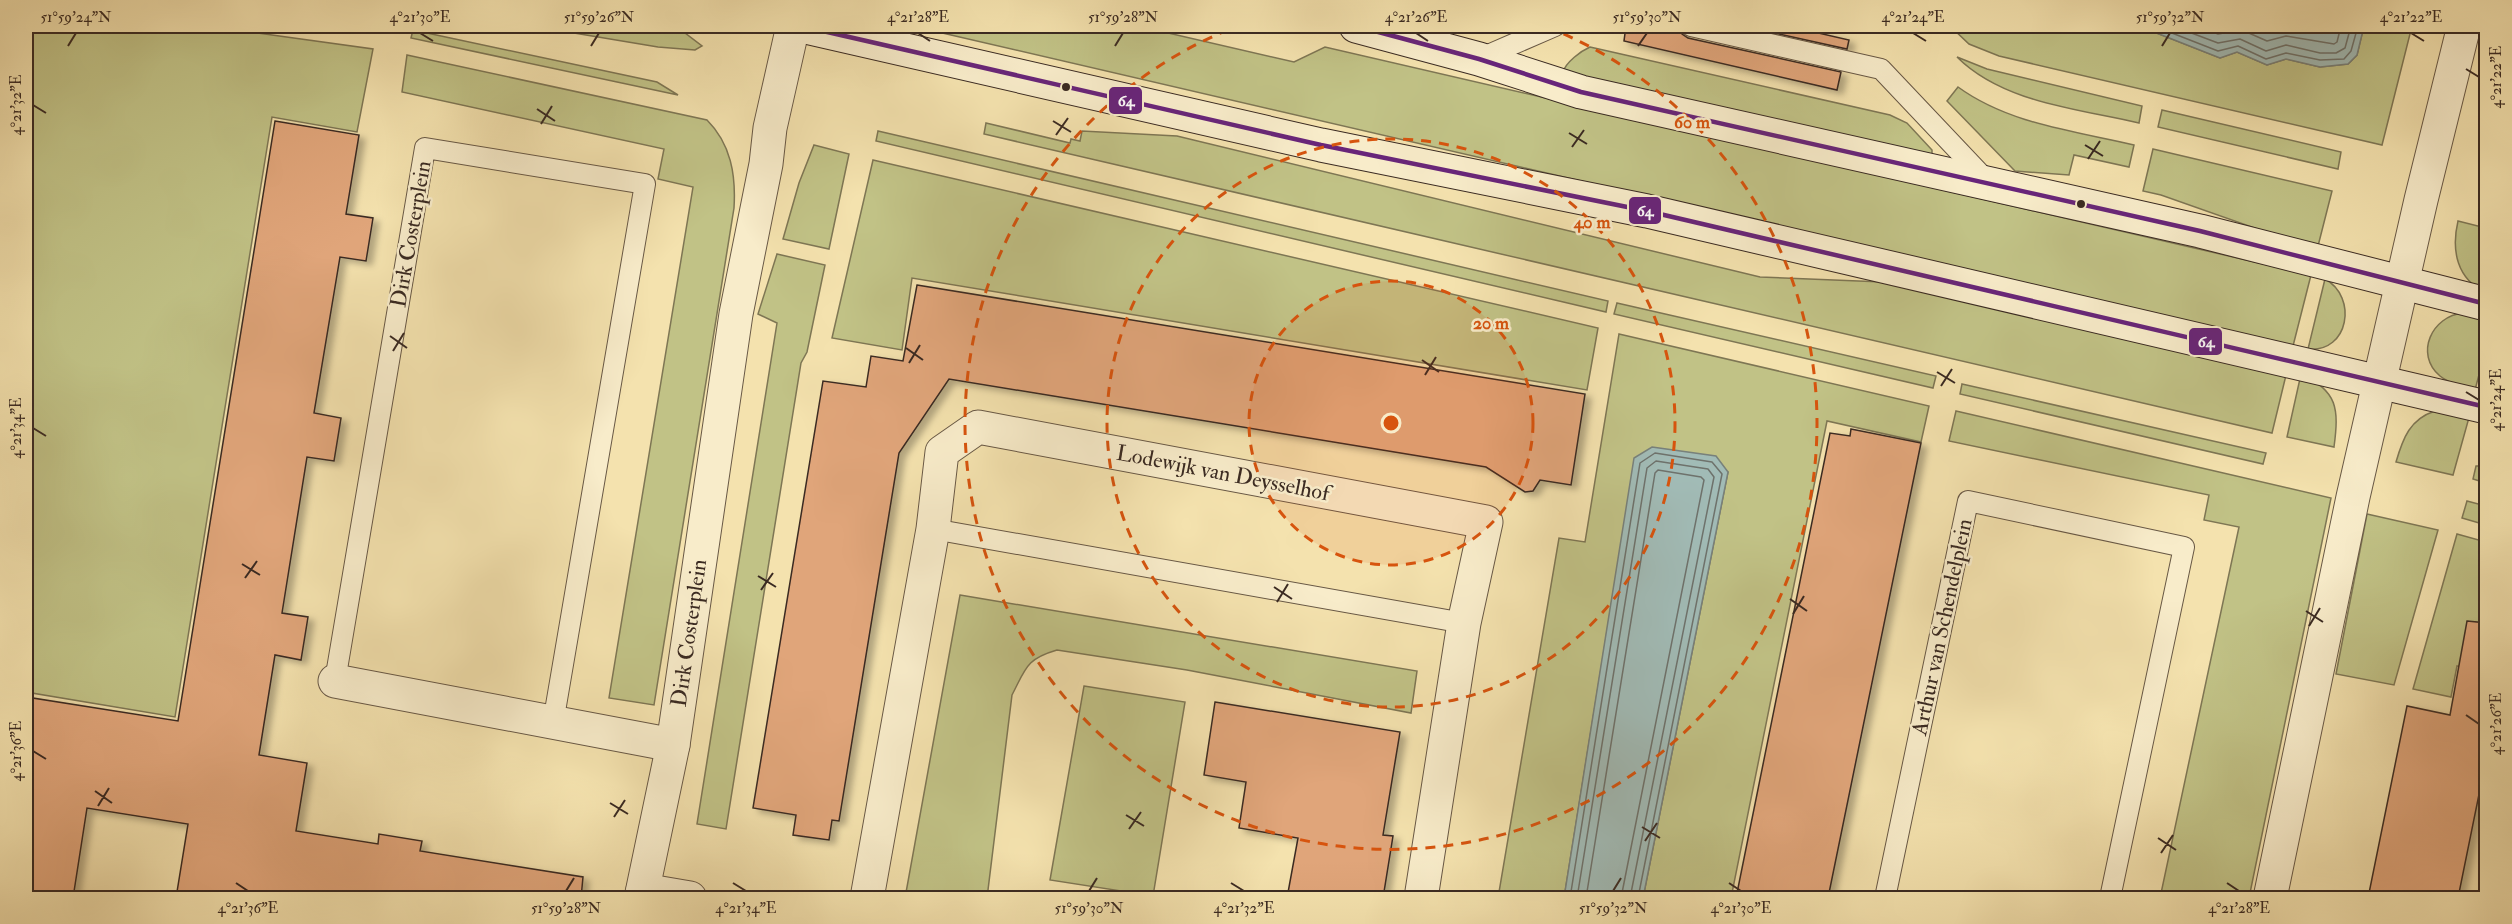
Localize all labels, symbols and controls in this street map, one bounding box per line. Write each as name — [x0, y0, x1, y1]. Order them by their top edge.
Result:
text: 51°59'24"N — [40, 8, 112, 27]
text: 4°21'30"E — [390, 8, 451, 27]
text: 51°59'26"N — [564, 8, 635, 27]
text: 4°21'28"E — [887, 8, 949, 27]
text: 51°59'28"N — [1088, 8, 1159, 27]
text: 4°21'26"E — [1385, 8, 1448, 27]
text: 51°59'30"N — [1613, 8, 1682, 27]
text: 4°21'24"E — [1881, 8, 1945, 27]
text: 51°59'32"N — [2136, 8, 2205, 27]
text: 4°21'22"E — [2380, 8, 2443, 27]
text: 4°21'22"E — [2487, 45, 2506, 108]
text: 4°21'32"E — [7, 74, 26, 135]
unlabelled marker — [1060, 81, 1072, 93]
line badge: 64 — [1108, 86, 1143, 115]
text: 64 — [1118, 91, 1136, 111]
text: 60 m — [1674, 111, 1711, 134]
street label: Dirk Costerplein — [384, 158, 439, 310]
line badge: 64 — [1628, 196, 1662, 225]
unlabelled marker — [2075, 198, 2087, 210]
text: 64 — [1637, 201, 1655, 221]
text: 40 m — [1573, 211, 1611, 234]
text: 20 m — [1473, 312, 1510, 335]
line badge: 64 — [2188, 327, 2223, 356]
text: 64 — [2198, 332, 2216, 352]
text: 4°21'24"E — [2487, 368, 2506, 432]
text: 4°21'34"E — [7, 397, 26, 459]
centre of rings — [1381, 413, 1401, 433]
street label: Lodewijk van Deysselhof — [1114, 439, 1335, 508]
street label: Arthur van Schendelplein — [1905, 516, 1980, 739]
street label: Dirk Costerplein — [665, 557, 714, 709]
text: 4°21'26"E — [2487, 692, 2506, 755]
text: 4°21'36"E — [7, 720, 26, 781]
text: 4°21'36"E — [218, 899, 279, 918]
text: 51°59'28"N — [531, 899, 602, 918]
text: 4°21'34"E — [715, 899, 777, 918]
text: 51°59'30"N — [1055, 899, 1124, 918]
text: 4°21'32"E — [1214, 899, 1275, 918]
text: 51°59'32"N — [1579, 899, 1648, 918]
text: 4°21'30"E — [1711, 899, 1772, 918]
text: 4°21'28"E — [2208, 899, 2270, 918]

